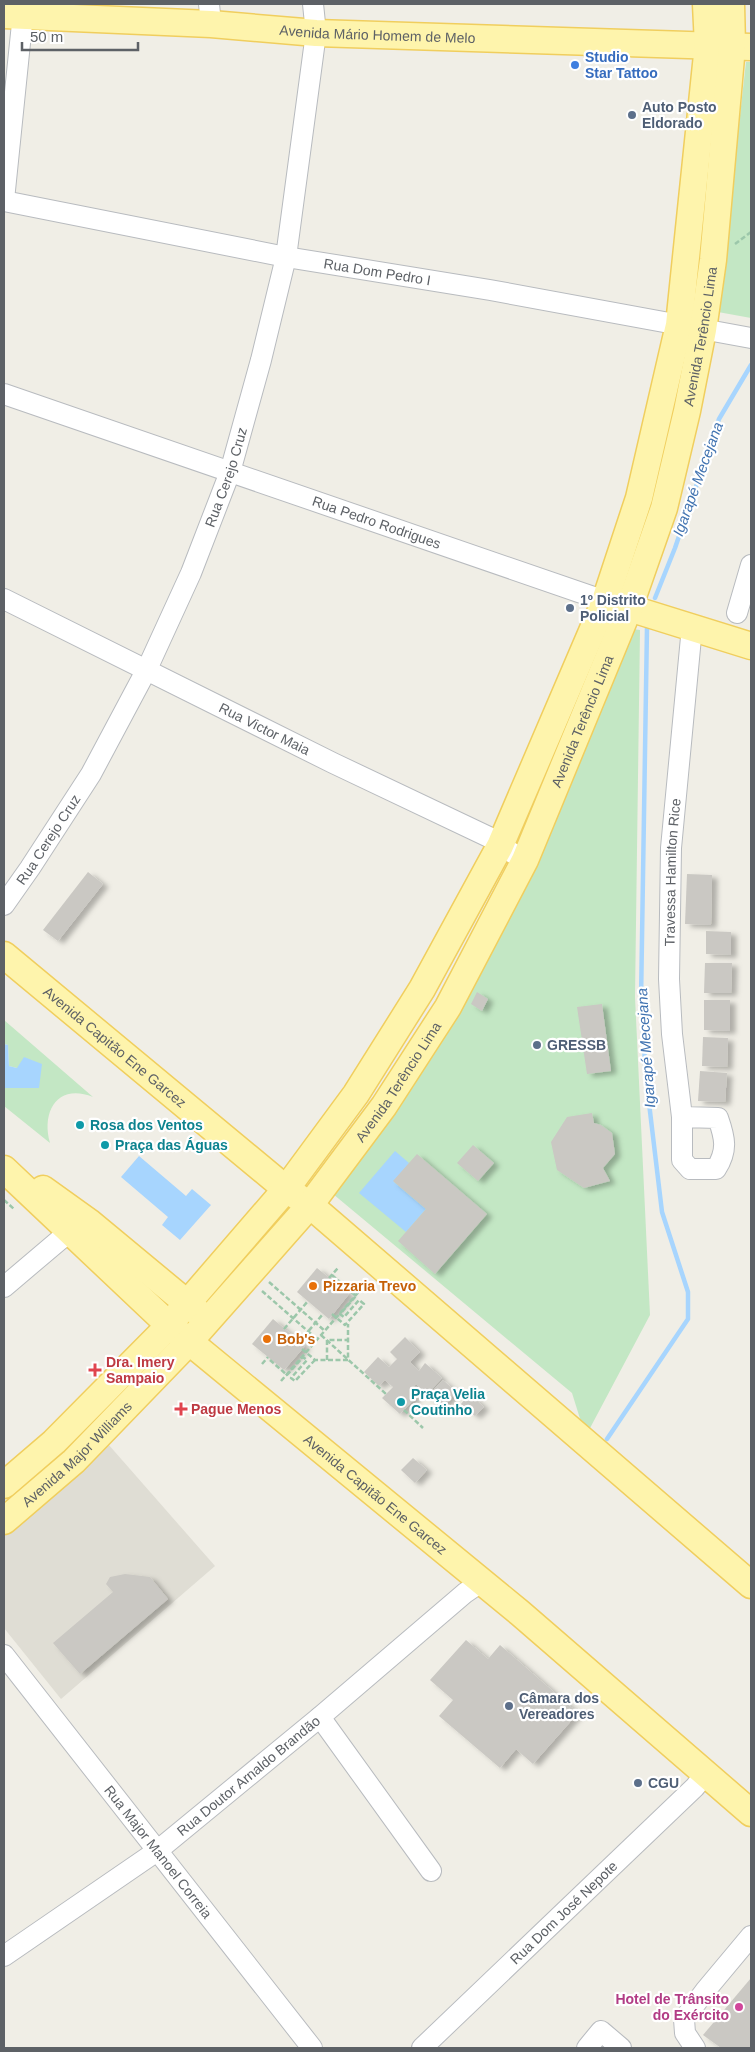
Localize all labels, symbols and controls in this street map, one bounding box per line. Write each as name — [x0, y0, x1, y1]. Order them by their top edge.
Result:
scale bar — [22, 20, 139, 52]
street label: Avenida Mário Homem de Melo — [279, 22, 476, 46]
text: 50 m — [30, 28, 63, 45]
place label: Studio Star Tattoo — [585, 49, 658, 81]
marker: Studio Star Tattoo — [569, 59, 581, 71]
place label: Auto Posto Eldorado — [642, 99, 717, 131]
marker: Auto Posto Eldorado — [626, 109, 638, 121]
street label: Rua Dom Pedro I — [323, 255, 432, 288]
street label: Avenida Terêncio Lima — [680, 265, 720, 407]
water label: Igarapé Mecejana — [669, 419, 726, 538]
street label: Rua Cerejo Cruz — [202, 425, 250, 529]
street label: Rua Pedro Rodrigues — [310, 493, 443, 552]
place label: 1º Distrito Policial — [580, 592, 646, 624]
marker: 1º Distrito Policial — [564, 602, 576, 614]
street label: Avenida Terêncio Lima — [548, 653, 617, 790]
street label: Rua Victor Maia — [216, 699, 313, 758]
street label: Rua Cerejo Cruz — [13, 792, 84, 888]
street label: Travessa Hamilton Rice — [661, 797, 684, 946]
street label: Avenida Capitão Ene Garcez — [40, 983, 189, 1111]
water label: Igarapé Mecejana — [633, 988, 658, 1109]
street label: Avenida Terêncio Lima — [352, 1019, 444, 1145]
place label: GRESSB — [547, 1037, 606, 1053]
marker: GRESSB — [531, 1039, 543, 1051]
place label: Rosa dos Ventos — [90, 1117, 203, 1133]
marker: Rosa dos Ventos — [74, 1119, 86, 1131]
place label: Praça das Águas — [115, 1137, 228, 1153]
marker: Praça das Águas — [99, 1139, 111, 1151]
place label: Pizzaria Trevo — [323, 1278, 416, 1294]
marker: Pizzaria Trevo — [307, 1280, 319, 1292]
place label: Bob's — [277, 1331, 316, 1347]
marker: Bob's — [261, 1333, 273, 1345]
place label: Dra. Imery Sampaio — [106, 1354, 175, 1386]
marker: Dra. Imery Sampaio — [88, 1363, 102, 1377]
place label: Praça Velia Coutinho — [411, 1386, 485, 1418]
marker: Praça Velia Coutinho — [395, 1396, 407, 1408]
street label: Avenida Major Williams — [19, 1398, 135, 1510]
place label: Pague Menos — [191, 1401, 281, 1417]
marker: Pague Menos — [175, 1403, 187, 1415]
street label: Avenida Capitão Ene Garcez — [301, 1431, 450, 1558]
place label: Câmara dos Vereadores — [519, 1690, 599, 1722]
marker: Câmara dos Vereadores — [503, 1700, 515, 1712]
street label: Rua Doutor Arnaldo Brandão — [174, 1712, 323, 1839]
place label: CGU — [648, 1775, 679, 1791]
marker: CGU — [632, 1777, 644, 1789]
street label: Rua Major Manoel Correia — [101, 1782, 215, 1922]
street label: Rua Dom José Nepote — [507, 1858, 621, 1967]
place label: Hotel de Trânsito do Exército — [615, 1991, 729, 2023]
marker: Hotel de Trânsito do Exército — [733, 2001, 745, 2013]

